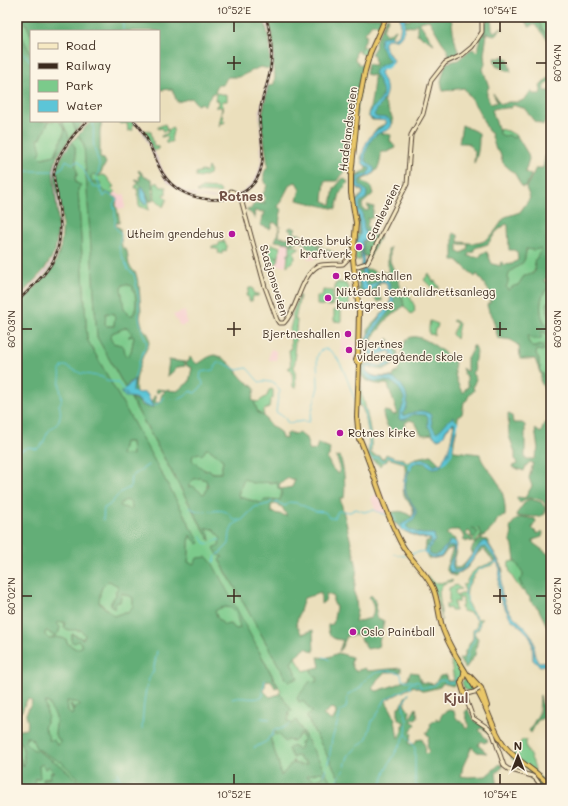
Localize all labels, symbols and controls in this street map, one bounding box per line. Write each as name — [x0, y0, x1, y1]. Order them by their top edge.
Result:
text: 10°52'E — [217, 3, 251, 17]
text: 10°54'E — [483, 3, 517, 17]
legend — [30, 30, 160, 122]
text: Road — [66, 37, 96, 53]
text: 60°04'N — [550, 44, 564, 82]
text: Railway — [66, 57, 111, 73]
text: Park — [66, 77, 93, 93]
street label: Hadelandsveien — [335, 86, 360, 172]
text: Water — [66, 97, 103, 113]
street label: Gamleveien — [362, 181, 403, 243]
district label: Rotnes — [219, 187, 263, 204]
place label: Utheim grendehus — [127, 226, 224, 241]
marker: Utheim grendehus — [227, 229, 237, 239]
place label: Rotnes bruk kraftverk — [286, 233, 351, 261]
street label: Stasjonsveien — [257, 242, 292, 317]
marker: Rotnes bruk kraftverk — [354, 242, 364, 252]
place label: Rotneshallen — [344, 268, 412, 283]
marker: Rotneshallen — [331, 271, 341, 281]
place label: Nittedal sentralidrettsanlegg kunstgress — [336, 284, 495, 312]
marker: Nittedal sentralidrettsanlegg kunstgress — [323, 293, 333, 303]
text: 60°03'N — [4, 310, 18, 348]
text: 60°03'N — [550, 310, 564, 348]
place label: Bjertneshallen — [263, 326, 340, 341]
marker: Bjertneshallen — [343, 329, 353, 339]
place label: Bjertnes videregående skole — [357, 336, 463, 364]
marker: Bjertnes videregående skole — [344, 345, 354, 355]
place label: Rotnes kirke — [348, 425, 416, 440]
marker: Rotnes kirke — [335, 428, 345, 438]
text: 60°02'N — [4, 577, 18, 615]
text: 60°02'N — [550, 577, 564, 615]
place label: Oslo Paintball — [361, 624, 435, 639]
marker: Oslo Paintball — [348, 627, 358, 637]
district label: Kjul — [444, 689, 468, 706]
north arrow — [498, 736, 538, 776]
text: N — [514, 738, 522, 753]
text: 10°52'E — [217, 787, 251, 801]
text: 10°54'E — [483, 787, 517, 801]

